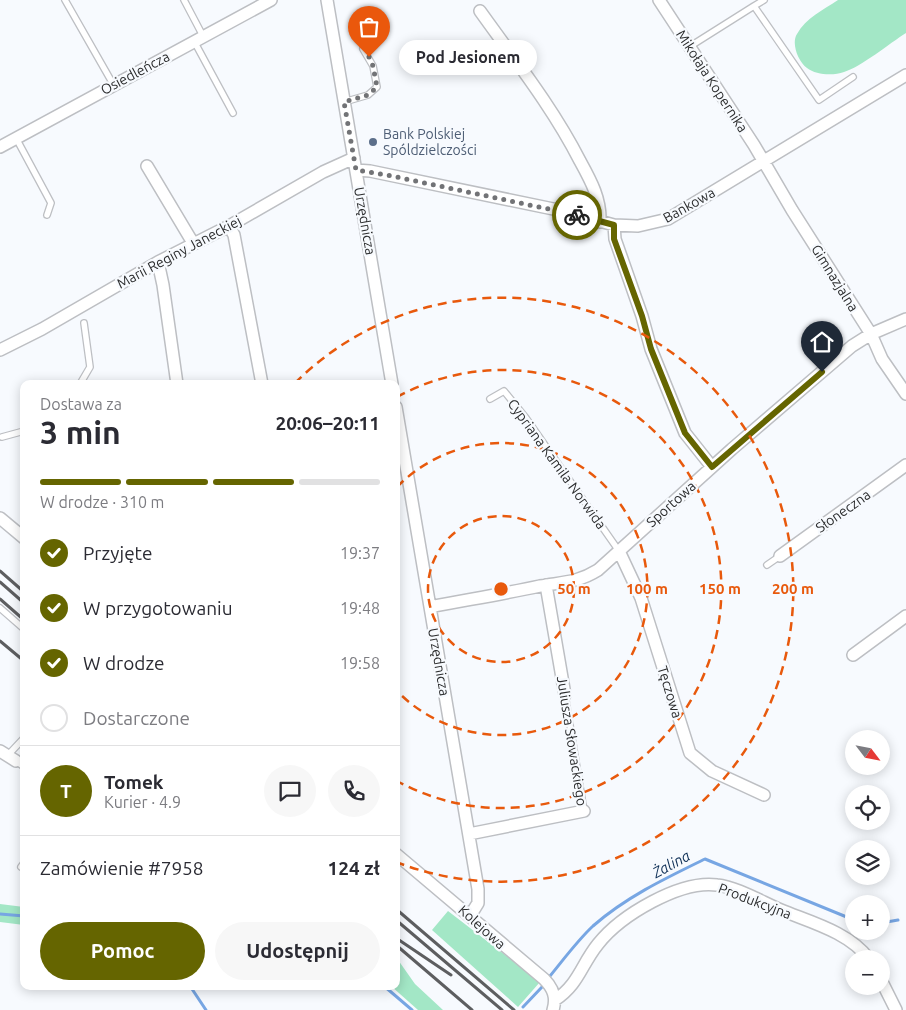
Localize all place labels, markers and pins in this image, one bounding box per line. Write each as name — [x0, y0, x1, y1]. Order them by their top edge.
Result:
pin — [348, 6, 390, 57]
callout: Pod Jesionem — [399, 40, 536, 74]
place label: Bank Polskiej Spóldzielczości — [383, 126, 477, 158]
marker: Bank Polskiej Spóldzielczości — [367, 136, 379, 148]
pin — [801, 321, 843, 372]
centre of rings — [492, 580, 510, 598]

